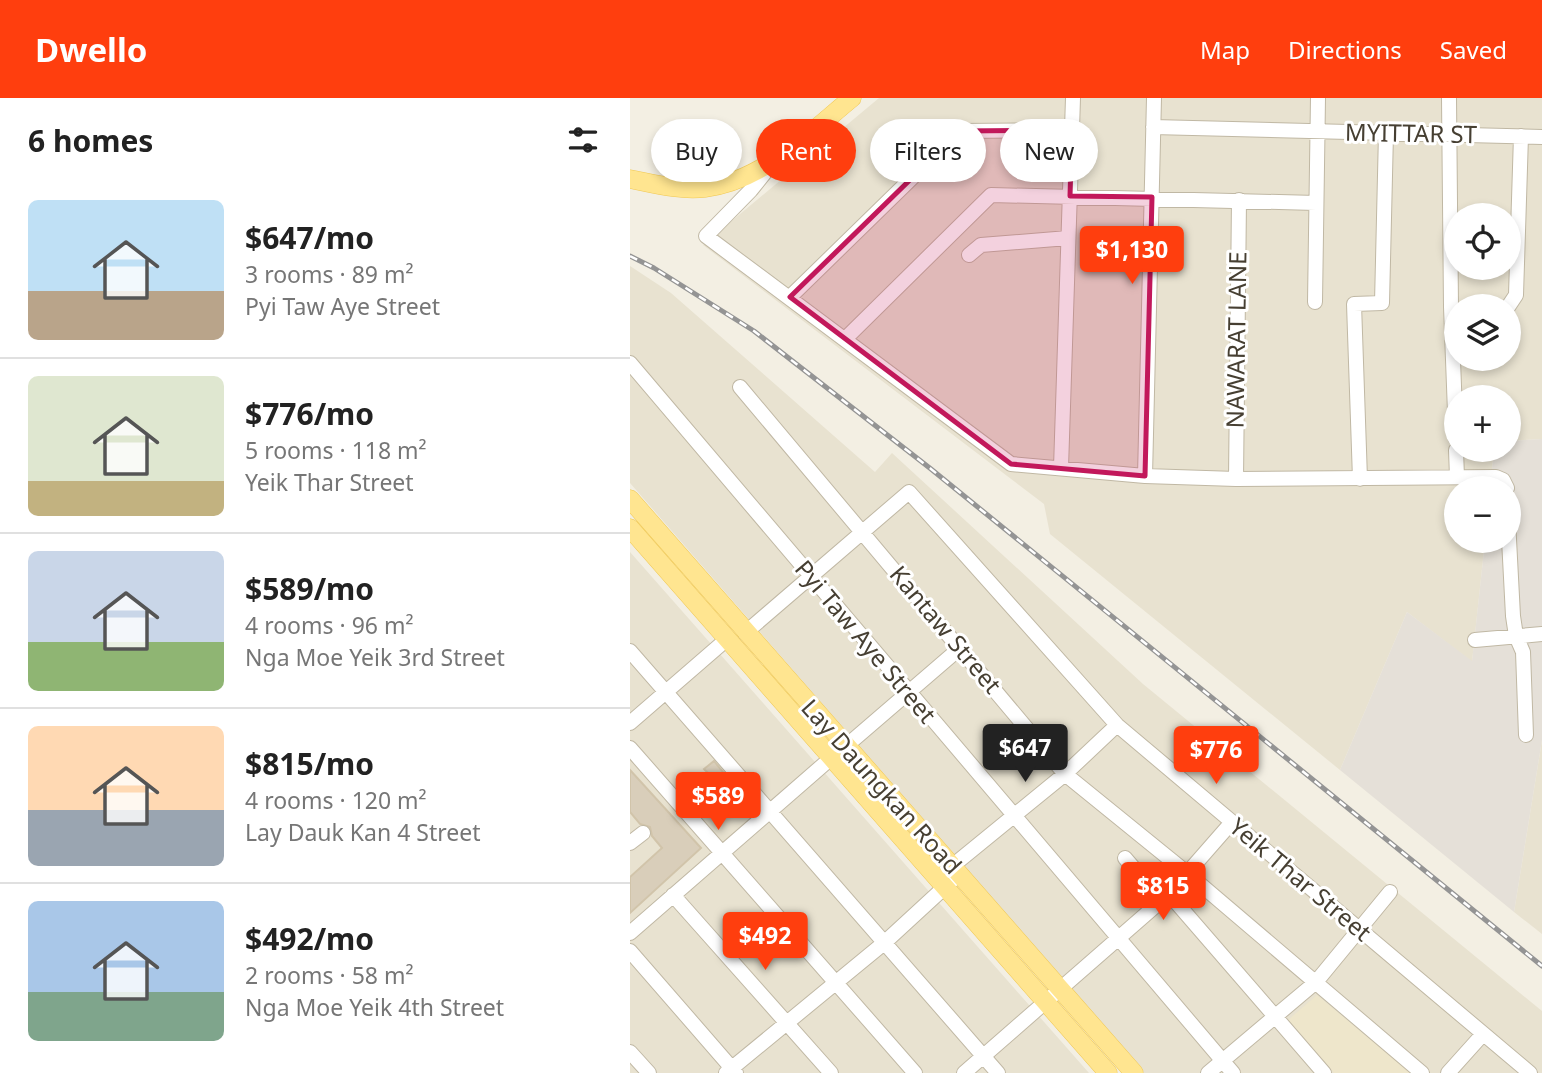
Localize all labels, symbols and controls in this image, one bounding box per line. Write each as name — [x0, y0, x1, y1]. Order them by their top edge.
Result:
text: Dwello — [35, 27, 147, 72]
text: Map — [1200, 33, 1250, 66]
text: Directions — [1288, 33, 1402, 66]
text: Saved — [1440, 33, 1507, 66]
street label: MYITTAR ST — [1345, 115, 1478, 150]
chip: Buy — [651, 119, 742, 182]
chip: Rent — [756, 119, 856, 182]
chip: Filters — [870, 119, 986, 182]
chip: New — [1000, 119, 1098, 182]
text: 6 homes — [28, 120, 153, 161]
icon: filters — [564, 121, 602, 159]
map controls — [1444, 203, 1521, 553]
button: locate — [1444, 203, 1521, 280]
text: $647/mo — [245, 217, 374, 258]
pin: $1,130 — [1075, 226, 1189, 286]
icon: home — [84, 228, 168, 312]
text: $1,130 — [1096, 233, 1168, 265]
street label: NAWARAT LANE — [1217, 251, 1254, 429]
text: 3 rooms · 89 m² — [245, 258, 414, 290]
text: Pyi Taw Aye Street — [245, 290, 440, 322]
button: layers — [1444, 294, 1521, 371]
button: + — [1444, 385, 1521, 462]
text: $776/mo — [245, 393, 374, 434]
icon: home — [84, 404, 168, 488]
text: 5 rooms · 118 m² — [245, 434, 427, 466]
text: Yeik Thar Street — [245, 466, 414, 498]
button: − — [1444, 476, 1521, 553]
street label: Pyi Taw Aye Street — [788, 552, 944, 730]
street label: Kantaw Street — [883, 558, 1010, 700]
text: $589/mo — [245, 568, 374, 609]
icon: home — [84, 579, 168, 663]
text: 4 rooms · 96 m² — [245, 609, 414, 641]
text: Nga Moe Yeik 3rd Street — [245, 641, 505, 673]
street label: Lay Daungkan Road — [795, 691, 970, 881]
pin: $647 — [984, 724, 1066, 784]
pin: $776 — [1175, 726, 1257, 786]
text: $647 — [999, 731, 1051, 763]
text: $776 — [1190, 733, 1242, 765]
text: $815/mo — [245, 743, 374, 784]
icon: home — [84, 754, 168, 838]
pin: $589 — [677, 772, 759, 832]
text: $589 — [692, 779, 744, 811]
text: 4 rooms · 120 m² — [245, 784, 427, 816]
street label: Yeik Thar Street — [1223, 810, 1379, 948]
text: Lay Dauk Kan 4 Street — [245, 816, 481, 848]
pin: $815 — [1122, 862, 1204, 922]
text: $815 — [1137, 869, 1189, 901]
pin: $492 — [724, 912, 806, 972]
text: $492/mo — [245, 918, 374, 959]
text: $492 — [739, 919, 791, 951]
icon: home — [84, 929, 168, 1013]
text: 2 rooms · 58 m² — [245, 959, 414, 991]
text: Nga Moe Yeik 4th Street — [245, 991, 504, 1023]

